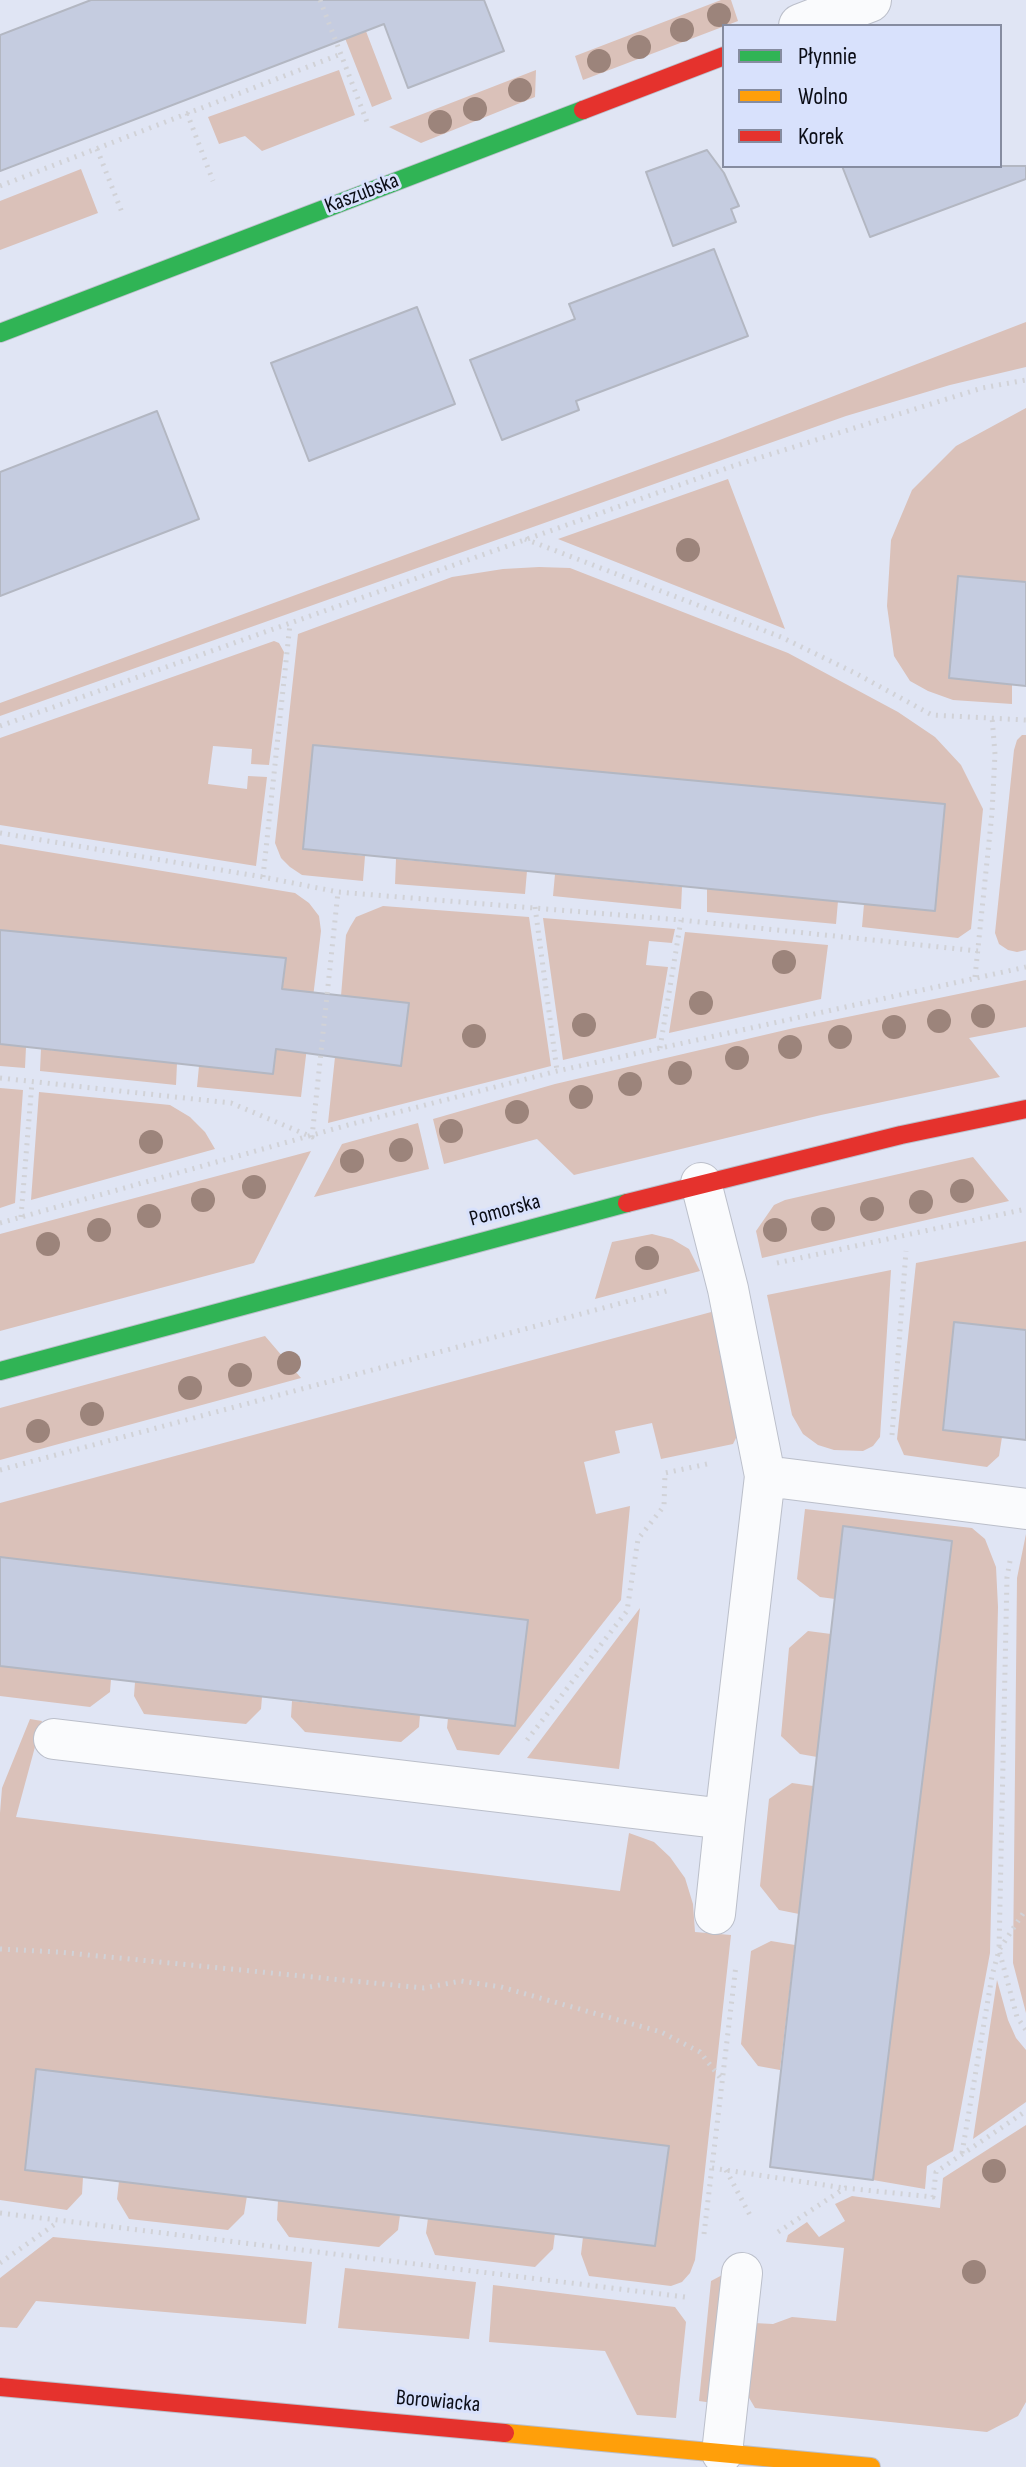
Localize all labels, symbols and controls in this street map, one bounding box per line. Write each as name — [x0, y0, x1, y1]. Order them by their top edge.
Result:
legend — [722, 24, 1002, 168]
text: Płynnie — [798, 42, 857, 71]
text: Wolno — [798, 82, 848, 111]
text: Korek — [798, 122, 844, 151]
street label: Kaszubska — [321, 168, 403, 220]
street label: Pomorska — [467, 1189, 543, 1233]
street label: Borowiacka — [395, 2385, 481, 2419]

